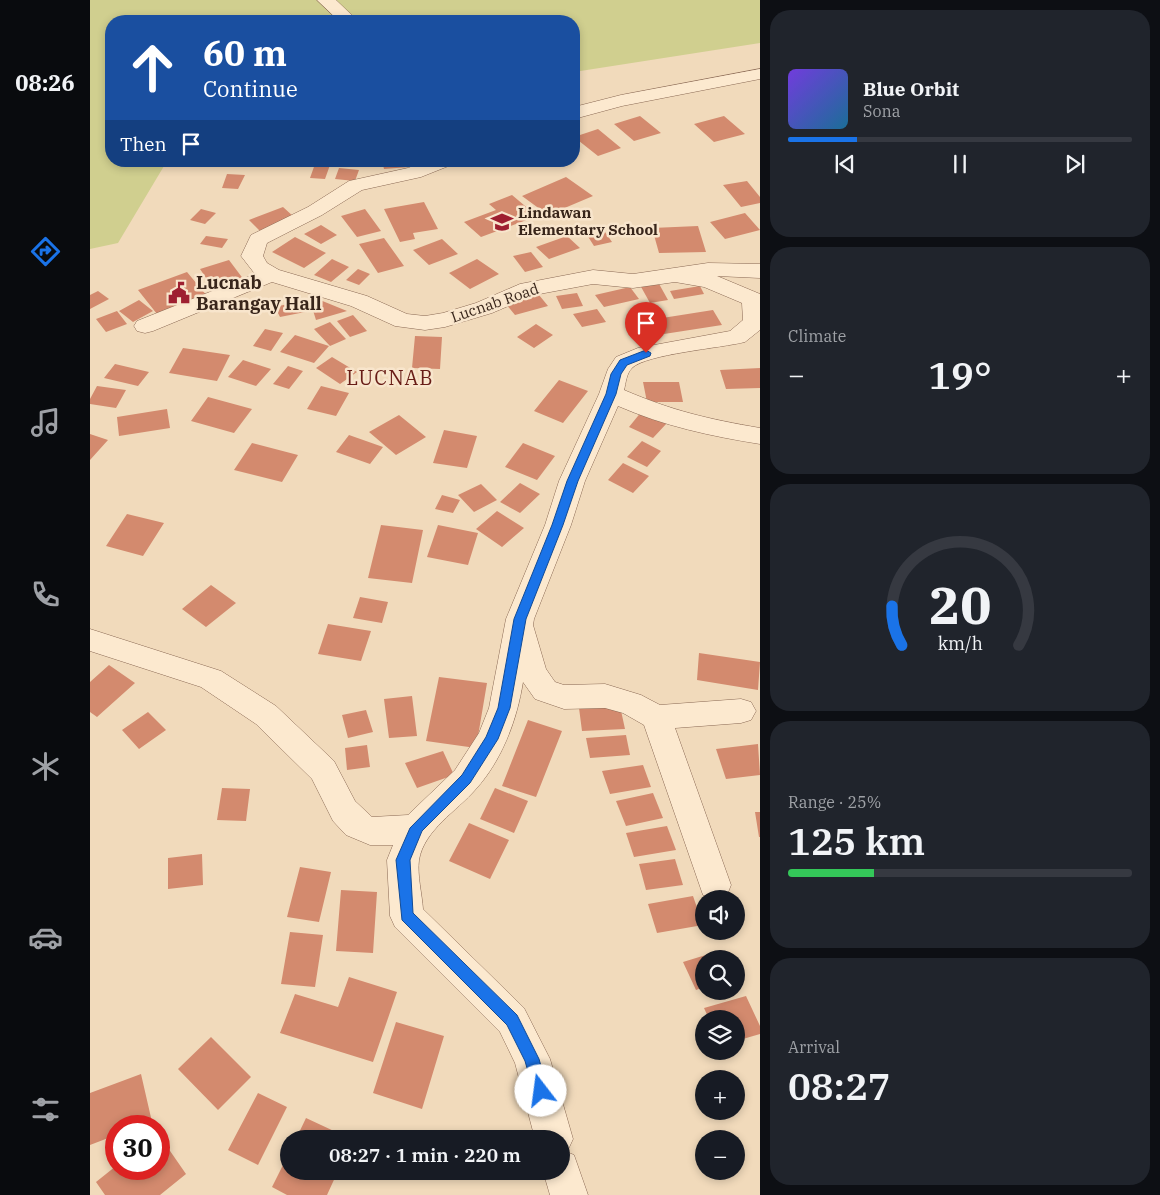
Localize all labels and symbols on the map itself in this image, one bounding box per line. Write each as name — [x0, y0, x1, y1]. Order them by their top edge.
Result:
place label: Lindawan Elementary School — [518, 203, 658, 239]
school or university icon: Lindawan Elementary School — [489, 209, 515, 235]
place label: Lucnab Barangay Hall — [196, 271, 322, 315]
street label: Lucnab Road — [448, 279, 541, 326]
public building icon: Lucnab Barangay Hall — [166, 280, 192, 306]
pin — [625, 302, 667, 353]
district label: LUCNAB — [346, 364, 434, 391]
position arrow — [514, 1064, 566, 1116]
speed limit sign: 30 — [105, 1115, 170, 1180]

